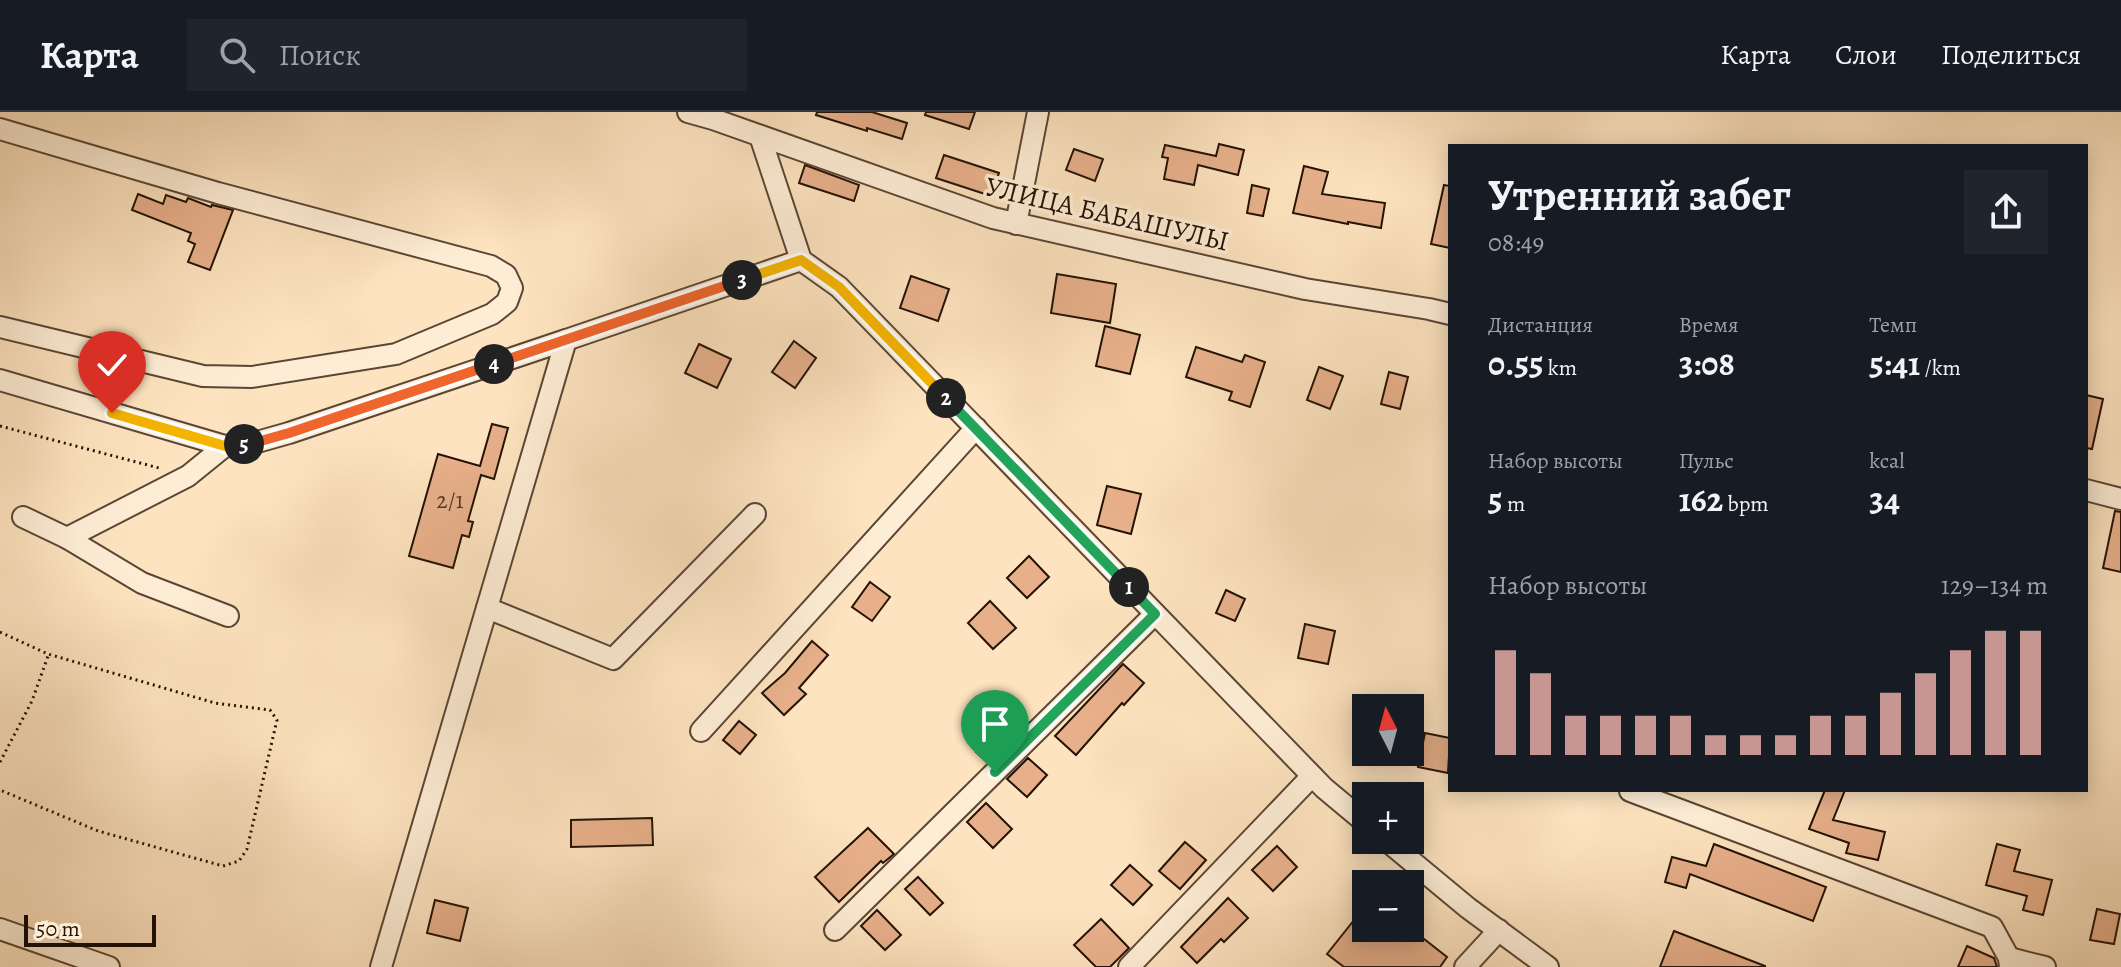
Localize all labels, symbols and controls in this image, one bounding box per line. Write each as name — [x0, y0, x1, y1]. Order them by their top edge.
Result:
search box — [187, 19, 747, 91]
text: Карта — [40, 29, 139, 81]
icon: search — [215, 33, 259, 77]
text: Поиск — [279, 35, 361, 75]
text: Карта — [1720, 36, 1791, 74]
text: Слои — [1835, 36, 1897, 74]
text: Поделиться — [1941, 36, 2081, 74]
text: Утренний забег — [1488, 165, 1791, 225]
street label: УЛИЦА БАБАШУЛЫ — [981, 167, 1233, 261]
button: share — [1964, 170, 2048, 254]
text: 08:49 — [1488, 225, 1544, 260]
pin: 3 — [722, 260, 762, 300]
text: 3 — [737, 265, 747, 295]
text: Дистанция — [1488, 310, 1593, 340]
text: Время — [1679, 310, 1739, 340]
text: Темп — [1869, 310, 1917, 340]
pin — [78, 331, 146, 413]
text: 0.55 — [1488, 340, 1544, 387]
text: 3:08 — [1679, 340, 1735, 387]
text: 5:41 — [1869, 340, 1920, 387]
icon: check — [90, 343, 134, 387]
pin: 4 — [474, 344, 514, 384]
text: 4 — [489, 349, 499, 379]
text: km — [1544, 353, 1577, 383]
text: /km — [1920, 353, 1961, 383]
pin: 2 — [926, 378, 966, 418]
text: 2 — [941, 383, 951, 413]
pin: 5 — [224, 424, 264, 464]
text: 5 — [239, 429, 249, 459]
text: Набор высоты — [1488, 446, 1623, 476]
text: Пульс — [1679, 446, 1734, 476]
text: kcal — [1869, 446, 1905, 476]
text: 5 — [1488, 476, 1503, 523]
text: 162 — [1679, 476, 1723, 523]
text: 34 — [1869, 476, 1900, 523]
house number: 2/1 — [436, 484, 464, 516]
text: m — [1503, 489, 1525, 519]
text: bpm — [1723, 489, 1769, 519]
pin: 1 — [1109, 567, 1149, 607]
text: Набор высоты — [1488, 568, 1647, 603]
text: 129–134 m — [1941, 568, 2048, 603]
text: 1 — [1125, 572, 1133, 602]
pin — [961, 690, 1029, 772]
north arrow — [1352, 694, 1424, 766]
map controls — [1352, 694, 1424, 942]
icon: arrive — [973, 702, 1017, 746]
button: + — [1352, 782, 1424, 854]
button: − — [1352, 870, 1424, 942]
scale bar — [24, 911, 156, 947]
text: 50 m — [36, 914, 80, 944]

